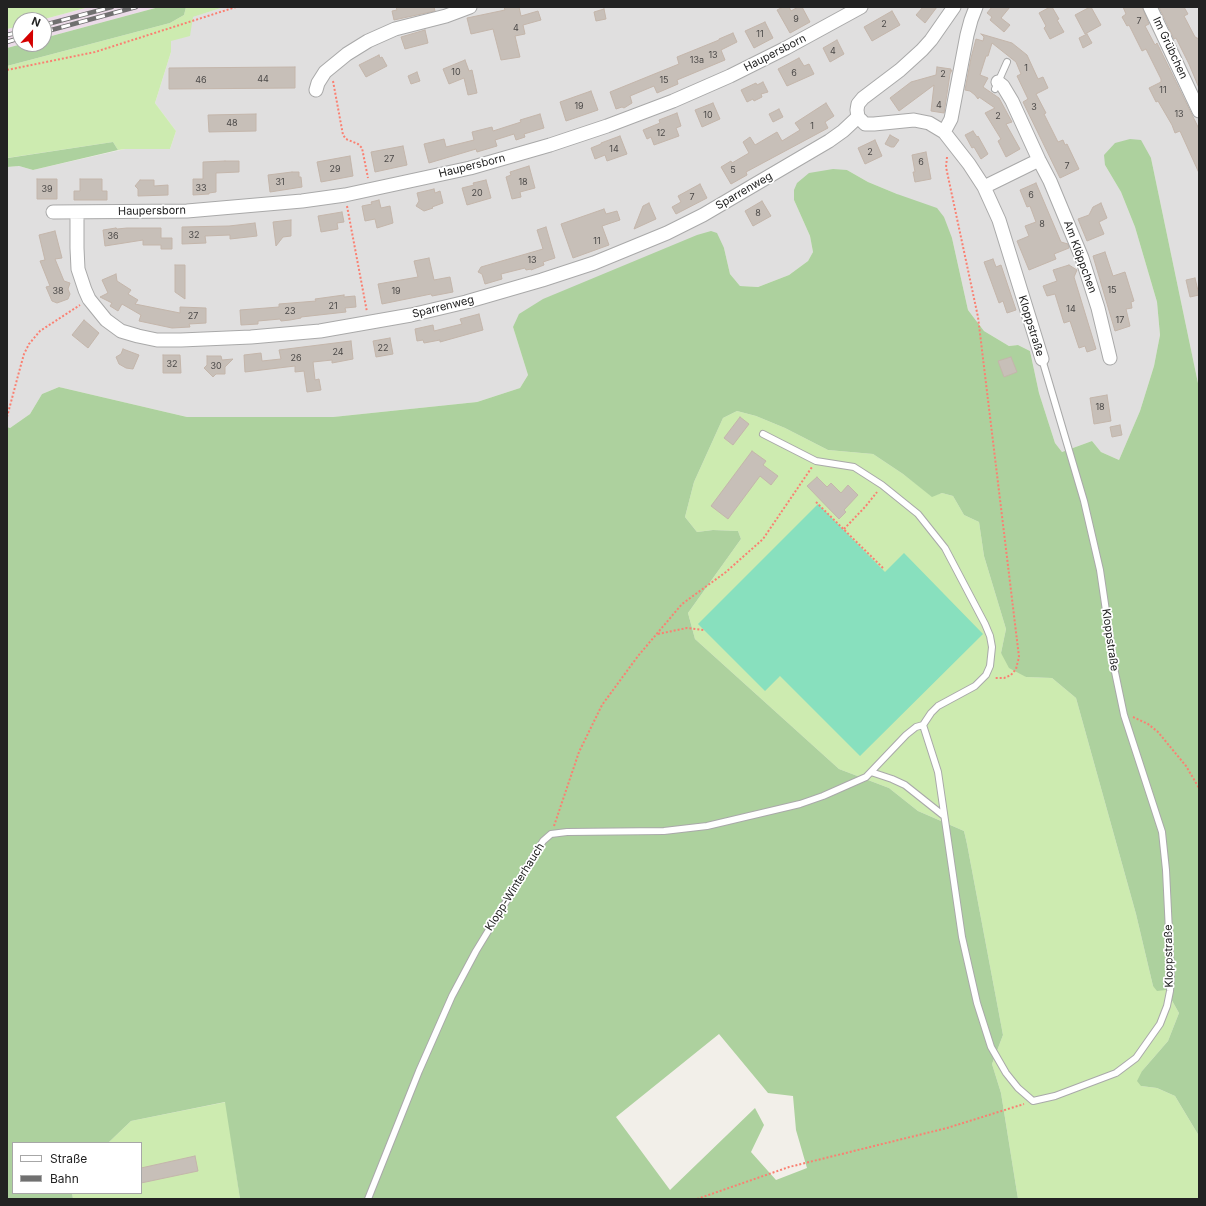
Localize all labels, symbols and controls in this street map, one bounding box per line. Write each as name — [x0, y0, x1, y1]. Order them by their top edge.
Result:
north arrow — [12, 12, 52, 52]
text: N — [30, 14, 43, 30]
house number: 9 — [793, 14, 799, 24]
street label: Im Grübchen — [1150, 15, 1190, 81]
house number: 7 — [1136, 16, 1142, 26]
house number: 2 — [881, 19, 887, 29]
house number: 4 — [513, 23, 519, 33]
house number: 11 — [756, 29, 764, 39]
street label: Haupersborn — [742, 32, 808, 74]
house number: 4 — [830, 46, 836, 56]
house number: 13 — [708, 50, 718, 60]
house number: 13a — [690, 55, 704, 65]
house number: 1 — [1024, 63, 1028, 73]
house number: 10 — [451, 67, 461, 77]
house number: 6 — [791, 68, 797, 78]
house number: 2 — [940, 69, 946, 79]
house number: 44 — [257, 74, 269, 84]
house number: 46 — [195, 75, 207, 85]
house number: 15 — [659, 75, 669, 85]
house number: 11 — [1159, 85, 1167, 95]
house number: 4 — [936, 100, 942, 110]
house number: 19 — [574, 101, 584, 111]
house number: 3 — [1031, 102, 1037, 112]
house number: 13 — [1174, 109, 1184, 119]
house number: 10 — [703, 110, 713, 120]
house number: 2 — [995, 111, 1001, 121]
house number: 48 — [226, 118, 238, 128]
house number: 1 — [810, 121, 814, 131]
house number: 12 — [656, 128, 666, 138]
house number: 14 — [609, 144, 619, 154]
house number: 2 — [867, 147, 873, 157]
street label: Haupersborn — [437, 151, 507, 181]
house number: 27 — [384, 154, 394, 164]
house number: 6 — [918, 157, 924, 167]
house number: 7 — [1064, 161, 1070, 171]
house number: 29 — [329, 164, 341, 174]
house number: 5 — [730, 165, 736, 175]
street label: Sparrenweg — [713, 169, 775, 213]
house number: 31 — [275, 177, 285, 187]
house number: 18 — [518, 177, 528, 187]
house number: 33 — [195, 183, 207, 193]
house number: 39 — [41, 184, 53, 194]
house number: 20 — [471, 188, 483, 198]
house number: 6 — [1028, 190, 1034, 200]
house number: 7 — [689, 192, 695, 202]
street label: Haupersborn — [118, 204, 186, 218]
house number: 8 — [755, 208, 761, 218]
house number: 8 — [1039, 219, 1045, 229]
street label: Am Klöppchen — [1061, 219, 1099, 295]
house number: 32 — [188, 230, 200, 240]
house number: 36 — [107, 231, 119, 241]
house number: 11 — [593, 236, 601, 246]
house number: 13 — [527, 255, 537, 265]
house number: 15 — [1107, 285, 1117, 295]
house number: 38 — [52, 286, 64, 296]
house number: 19 — [391, 286, 401, 296]
street label: Sparrenweg — [411, 293, 475, 321]
street label: Kloppstraße — [1015, 294, 1047, 358]
house number: 21 — [328, 301, 338, 311]
house number: 14 — [1066, 304, 1076, 314]
house number: 23 — [284, 306, 296, 316]
house number: 27 — [188, 311, 198, 321]
house number: 17 — [1116, 315, 1124, 325]
house number: 22 — [378, 343, 388, 353]
house number: 24 — [332, 347, 344, 357]
house number: 26 — [290, 353, 302, 363]
house number: 32 — [166, 359, 178, 369]
house number: 30 — [210, 361, 222, 371]
house number: 18 — [1095, 402, 1105, 412]
street label: Kloppstraße — [1099, 608, 1121, 672]
street label: Klopp-Winterhauch — [483, 841, 547, 933]
street label: Kloppstraße — [1162, 924, 1176, 988]
legend — [12, 1142, 142, 1194]
text: Straße — [50, 1151, 87, 1166]
text: Bahn — [50, 1171, 79, 1186]

